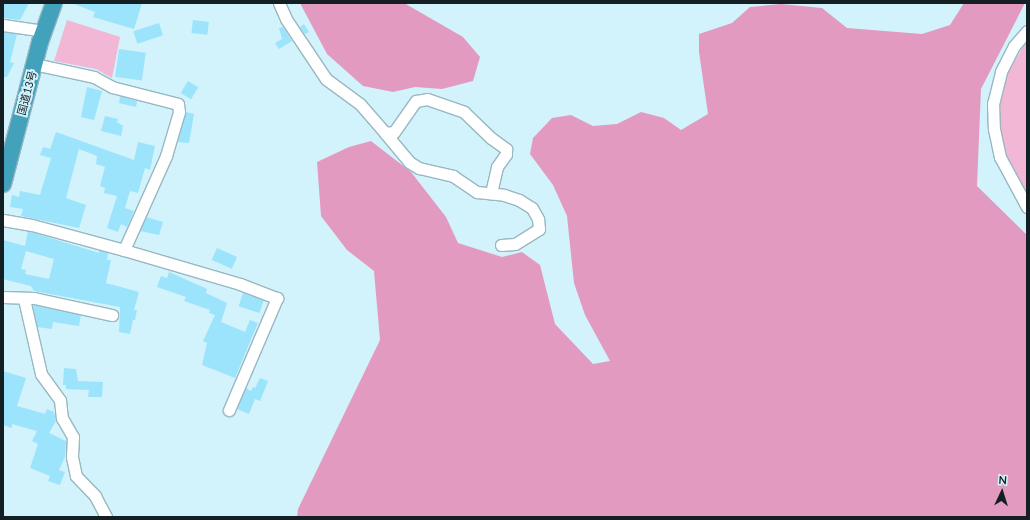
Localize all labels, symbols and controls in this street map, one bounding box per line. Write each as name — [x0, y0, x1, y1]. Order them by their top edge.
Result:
street label: 国道13号 — [15, 69, 39, 117]
north arrow — [982, 472, 1022, 512]
text: N — [998, 473, 1008, 486]

